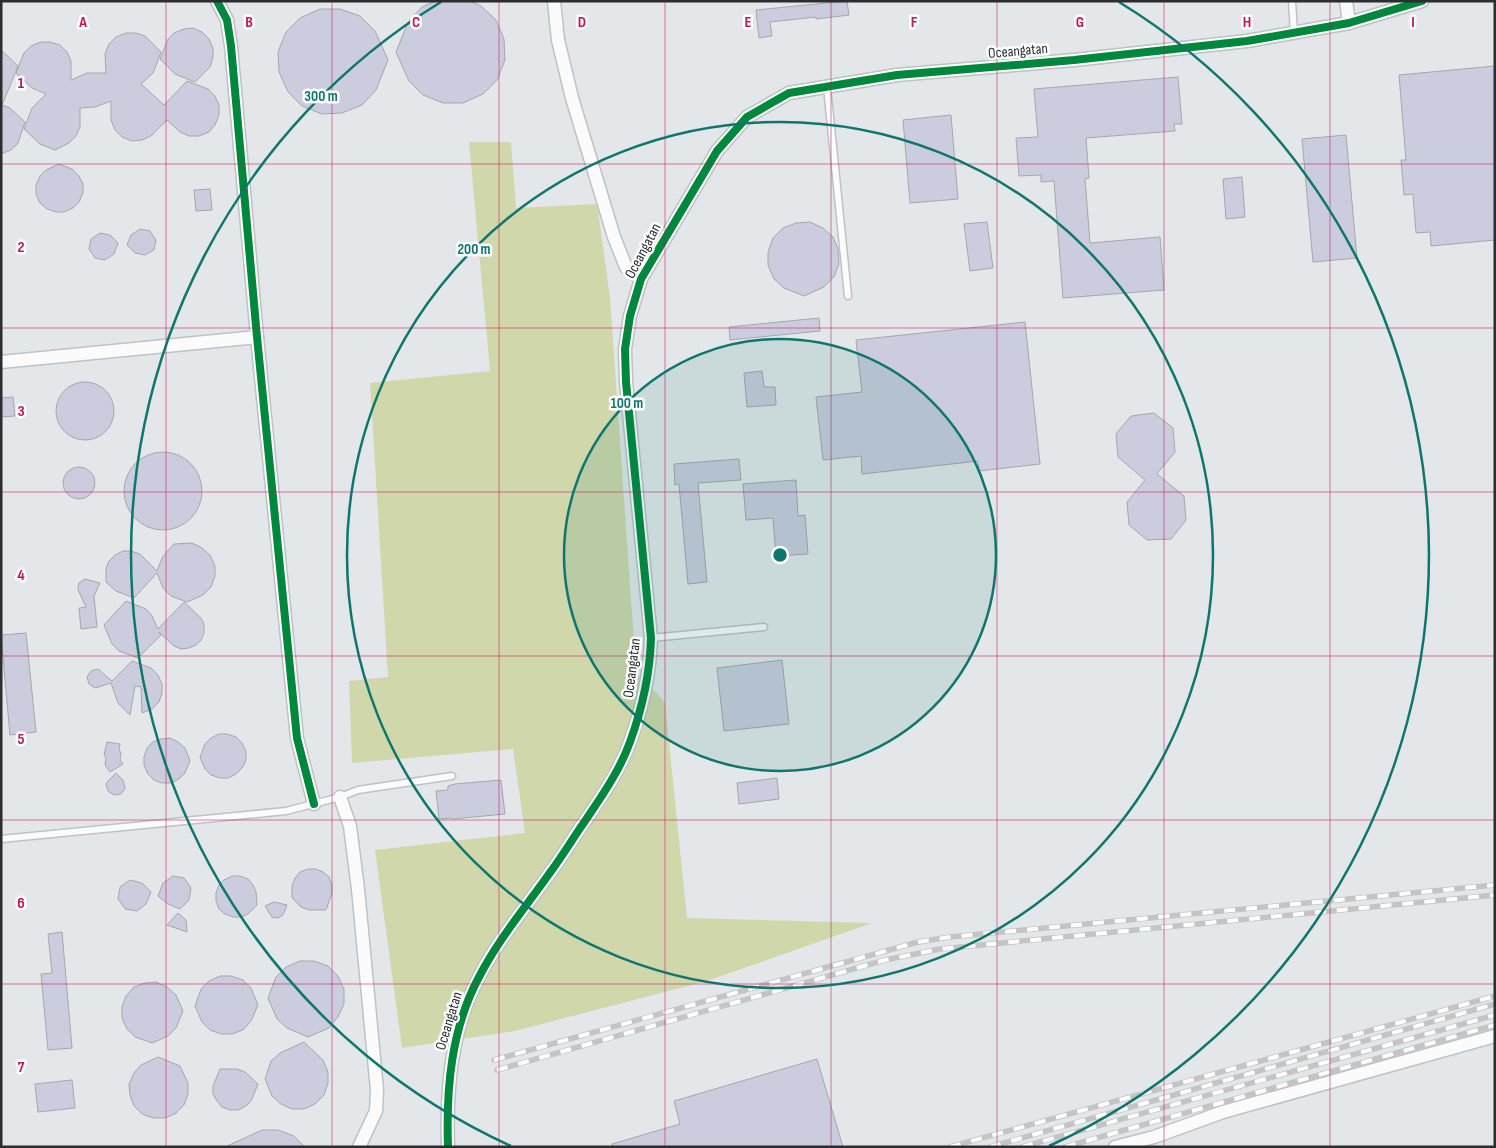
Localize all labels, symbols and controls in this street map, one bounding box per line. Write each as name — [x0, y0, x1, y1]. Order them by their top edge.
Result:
text: A — [78, 13, 87, 32]
text: B — [245, 13, 253, 32]
text: C — [412, 13, 420, 32]
text: D — [578, 13, 586, 32]
text: E — [745, 13, 752, 32]
text: F — [911, 13, 918, 32]
text: G — [1076, 13, 1084, 32]
text: H — [1243, 13, 1251, 32]
text: I — [1411, 13, 1415, 32]
street label: Oceangatan — [987, 39, 1049, 63]
text: 1 — [18, 74, 25, 93]
text: 300 m — [304, 87, 338, 106]
street label: Oceangatan — [621, 220, 665, 282]
text: 2 — [17, 238, 25, 257]
text: 200 m — [457, 240, 491, 259]
text: 100 m — [611, 394, 643, 413]
text: 3 — [17, 402, 25, 421]
centre of rings — [771, 546, 789, 564]
text: 4 — [17, 566, 25, 585]
street label: Oceangatan — [619, 637, 645, 699]
text: 5 — [17, 730, 25, 749]
text: 6 — [17, 894, 25, 913]
street label: Oceangatan — [431, 990, 467, 1052]
text: 7 — [18, 1058, 25, 1077]

